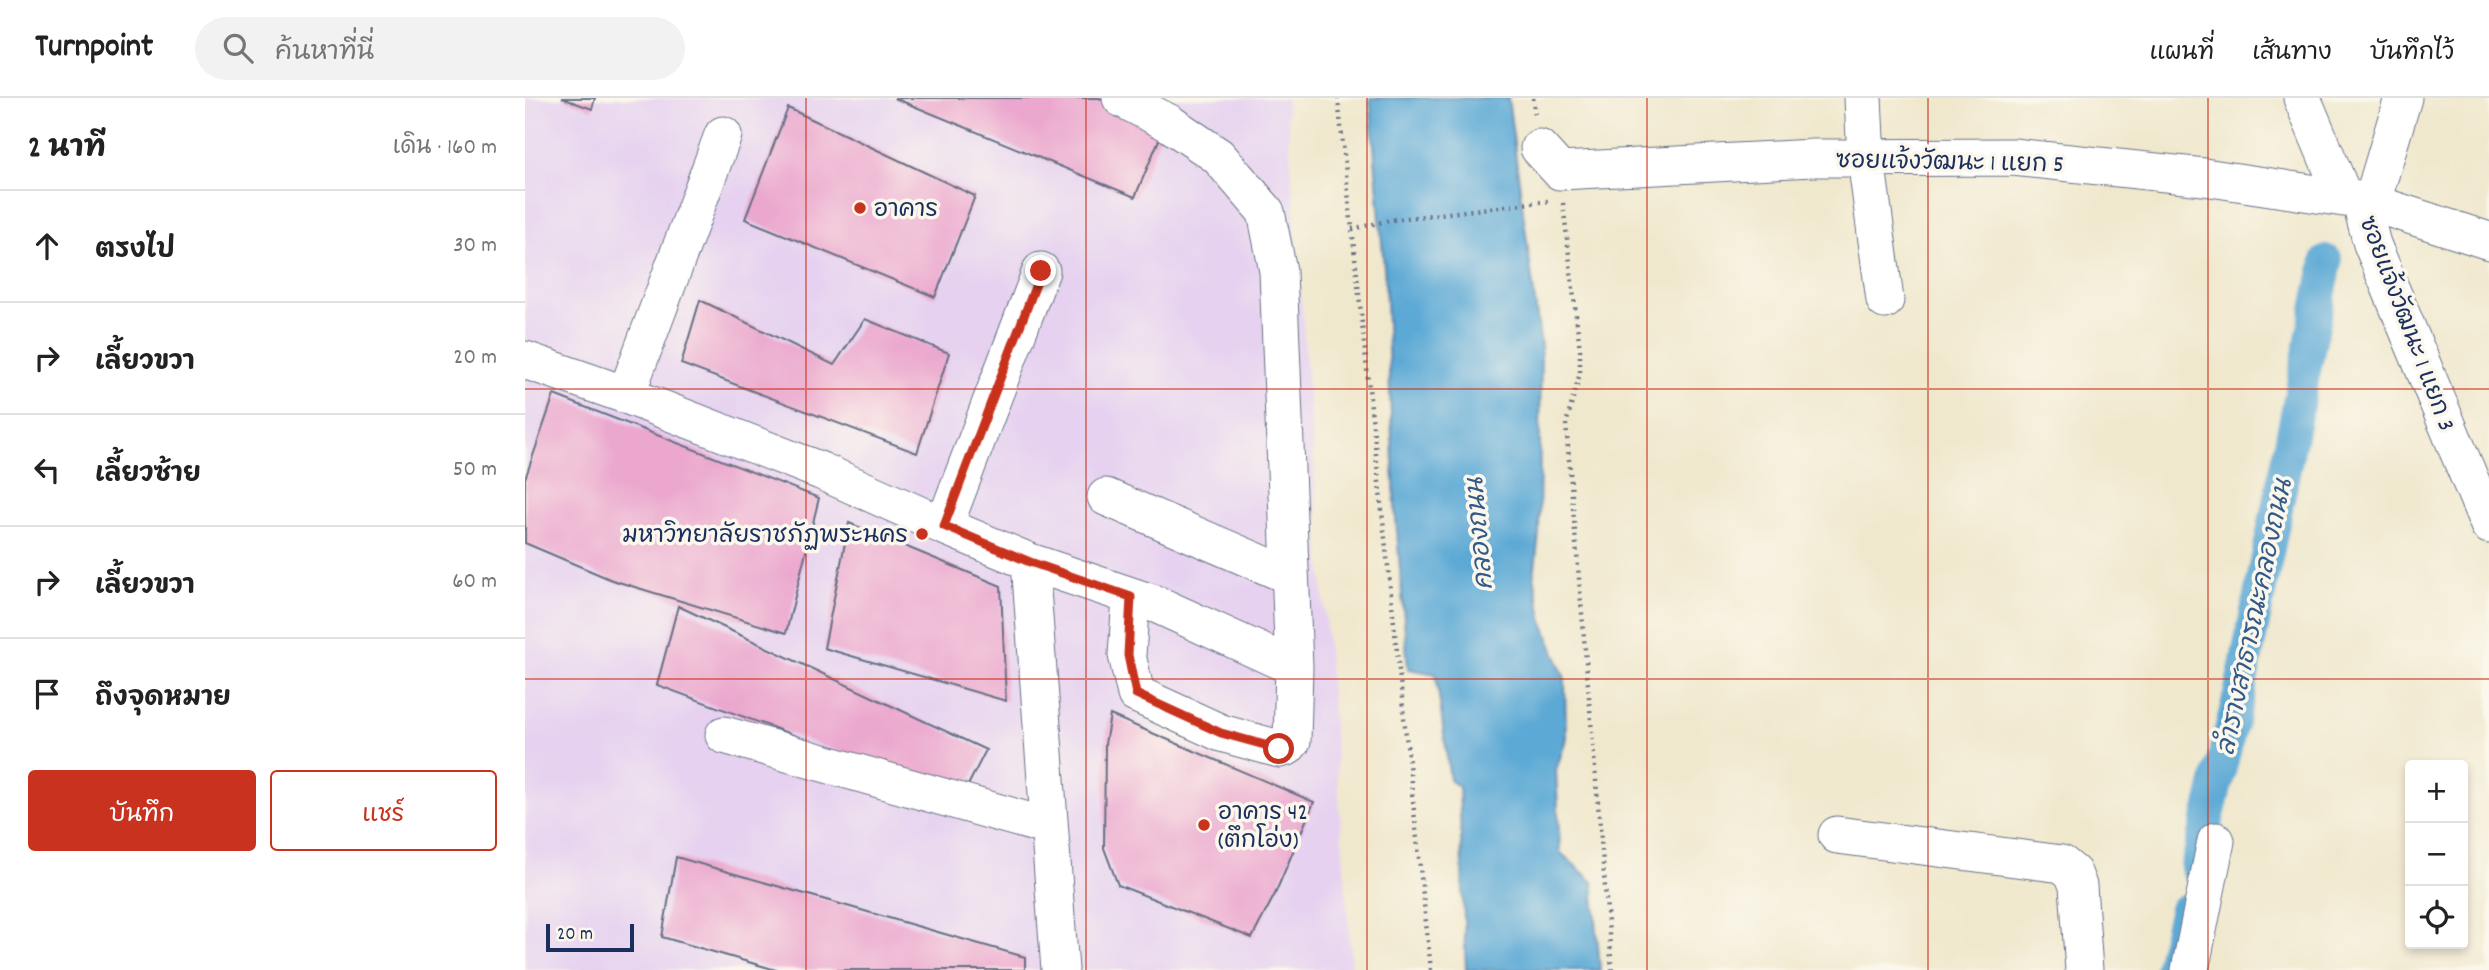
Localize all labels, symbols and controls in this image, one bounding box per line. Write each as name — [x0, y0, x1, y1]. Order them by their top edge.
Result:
search box — [195, 17, 685, 80]
text: Turnpoint — [35, 25, 153, 72]
icon: search — [219, 29, 257, 67]
text: ค้นหาที่นี่ — [275, 35, 374, 72]
text: แผนที่ — [2149, 37, 2214, 71]
text: เส้นทาง — [2252, 37, 2332, 71]
text: บันทึกไว้ — [2370, 37, 2454, 71]
text: 2 นาที — [28, 129, 106, 172]
text: เดิน · 160 m — [393, 132, 497, 165]
street label: ซอยแจ้งวัฒนะ 1 แยก 5 — [1836, 144, 2064, 183]
place label: อาคาร — [874, 194, 938, 228]
marker: อาคาร — [852, 200, 868, 216]
street label: ซอยแจ้งวัฒนะ 1 แยก 3 — [2349, 211, 2463, 436]
icon: ahead — [28, 227, 66, 265]
text: 30 m — [453, 230, 497, 263]
text: ตรงไป — [95, 233, 175, 270]
route end — [1025, 255, 1056, 286]
icon: right — [28, 339, 66, 377]
text: 20 m — [453, 342, 497, 375]
text: เลี้ยวขวา — [95, 345, 195, 382]
icon: left — [28, 451, 66, 489]
text: 50 m — [453, 454, 497, 487]
text: เลี้ยวซ้าย — [95, 457, 201, 494]
water label: คลองถนน — [1458, 475, 1505, 591]
water label: ลำรางสาธารณะคลองถนน — [2208, 475, 2304, 759]
place label: มหาวิทยาลัยราชภัฏพระนคร — [622, 520, 908, 554]
marker: มหาวิทยาลัยราชภัฏพระนคร — [914, 526, 930, 542]
icon: right — [28, 563, 66, 601]
text: 60 m — [452, 566, 497, 599]
text: เลี้ยวขวา — [95, 569, 195, 606]
icon: arrive — [28, 675, 66, 713]
text: ถึงจุดหมาย — [95, 681, 231, 718]
route start — [1263, 733, 1294, 764]
map controls — [2405, 760, 2468, 949]
button: + — [2405, 760, 2468, 823]
button: บันทึก — [28, 770, 256, 851]
button: แชร์ — [270, 770, 497, 851]
place label: อาคาร 42 (ตึกโอ่ง) — [1218, 797, 1308, 859]
marker: อาคาร 42 (ตึกโอ่ง) — [1196, 817, 1212, 833]
button: − — [2405, 823, 2468, 886]
button: locate — [2405, 886, 2468, 949]
scale bar — [546, 921, 633, 953]
text: 20 m — [557, 922, 593, 949]

